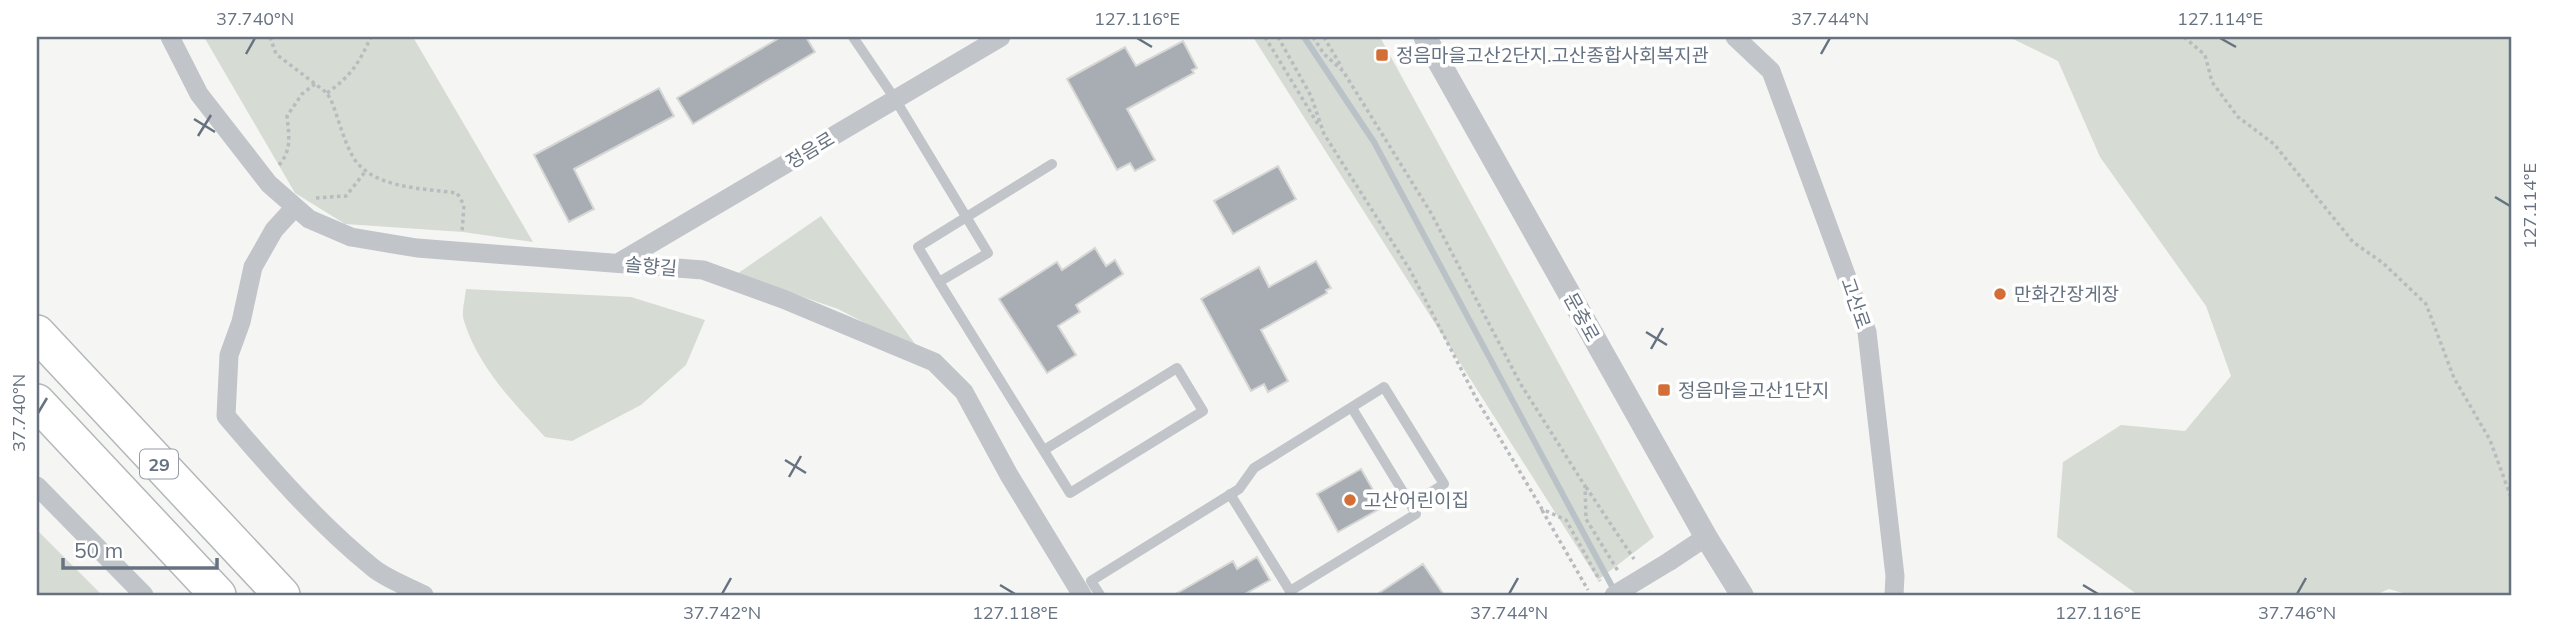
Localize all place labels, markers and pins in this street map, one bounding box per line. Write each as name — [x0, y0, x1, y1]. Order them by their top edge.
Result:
place label: 정음마을고산2단지.고산종합사회복지관 — [1396, 43, 1709, 67]
marker: 정음마을고산2단지.고산종합사회복지관 — [1374, 47, 1390, 63]
place label: 만화간장게장 — [2014, 282, 2119, 306]
marker: 만화간장게장 — [1992, 286, 2008, 302]
place label: 정음마을고산1단지 — [1678, 378, 1829, 402]
marker: 정음마을고산1단지 — [1656, 382, 1672, 398]
place label: 고산어린이집 — [1364, 488, 1469, 512]
marker: 고산어린이집 — [1342, 492, 1358, 508]

